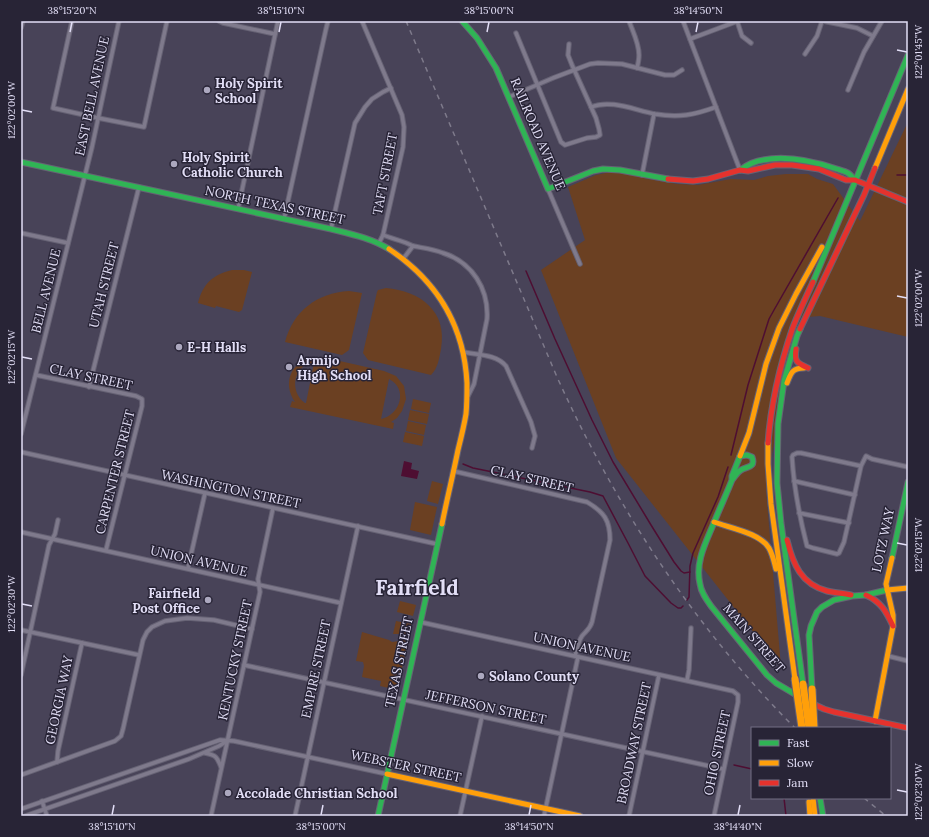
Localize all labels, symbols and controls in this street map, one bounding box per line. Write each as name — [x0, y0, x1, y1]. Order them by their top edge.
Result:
text: 38°15'20"N — [47, 4, 97, 17]
text: 38°15'10"N — [257, 4, 305, 17]
text: 38°15'00"N — [464, 4, 514, 17]
text: 38°14'50"N — [674, 4, 723, 17]
text: 122°01'45"W — [912, 24, 925, 79]
street label: EAST BELL AVENUE — [71, 35, 113, 157]
place label: Holy Spirit School — [215, 75, 283, 107]
street label: RAILROAD AVENUE — [507, 75, 569, 193]
text: 122°02'00"W — [5, 80, 18, 139]
marker: Holy Spirit School — [202, 85, 212, 95]
street label: TAFT STREET — [369, 131, 401, 217]
place label: Holy Spirit Catholic Church — [182, 149, 283, 181]
marker: Holy Spirit Catholic Church — [169, 159, 179, 169]
street label: NORTH TEXAS STREET — [203, 182, 347, 228]
street label: UTAH STREET — [85, 240, 123, 330]
street label: BELL AVENUE — [27, 247, 65, 335]
text: 122°02'00"W — [912, 268, 925, 327]
text: 122°02'15"W — [5, 329, 18, 384]
place label: E-H Halls — [187, 339, 246, 356]
marker: E-H Halls — [174, 342, 184, 352]
place label: Armijo High School — [297, 352, 372, 384]
street label: CLAY STREET — [48, 360, 135, 394]
marker: Armijo High School — [284, 362, 294, 372]
street label: CARPENTER STREET — [91, 407, 139, 536]
street label: CLAY STREET — [489, 461, 576, 497]
street label: WASHINGTON STREET — [160, 466, 303, 512]
street label: LOTZ WAY — [868, 506, 898, 574]
text: 122°02'15"W — [912, 517, 925, 572]
street label: UNION AVENUE — [149, 542, 249, 580]
text: 122°02'30"W — [5, 574, 18, 633]
district label: Fairfield — [375, 574, 459, 601]
place label: Fairfield Post Office — [132, 585, 200, 617]
marker: Fairfield Post Office — [203, 595, 213, 605]
street label: KENTUCKY STREET — [214, 597, 256, 722]
street label: MAIN STREET — [719, 600, 789, 677]
street label: TEXAS STREET — [381, 614, 417, 709]
street label: EMPIRE STREET — [297, 618, 335, 720]
street label: UNION AVENUE — [532, 628, 632, 666]
street label: GEORGIA WAY — [41, 653, 77, 746]
place label: Solano County — [489, 668, 580, 685]
marker: Solano County — [476, 671, 486, 681]
street label: BROADWAY STREET — [613, 680, 655, 805]
street label: JEFFERSON STREET — [423, 686, 548, 728]
street label: OHIO STREET — [700, 708, 734, 797]
legend — [751, 727, 891, 799]
text: Fast — [787, 735, 810, 750]
street label: WEBSTER STREET — [349, 746, 464, 786]
text: Slow — [787, 755, 814, 770]
text: 122°02'30"W — [912, 762, 925, 821]
text: Jam — [786, 775, 808, 790]
place label: Accolade Christian School — [236, 785, 398, 802]
marker: Accolade Christian School — [223, 788, 233, 798]
text: 38°15'10"N — [88, 820, 136, 833]
text: 38°15'00"N — [296, 820, 346, 833]
text: 38°14'50"N — [505, 820, 554, 833]
text: 38°14'40"N — [714, 820, 763, 833]

